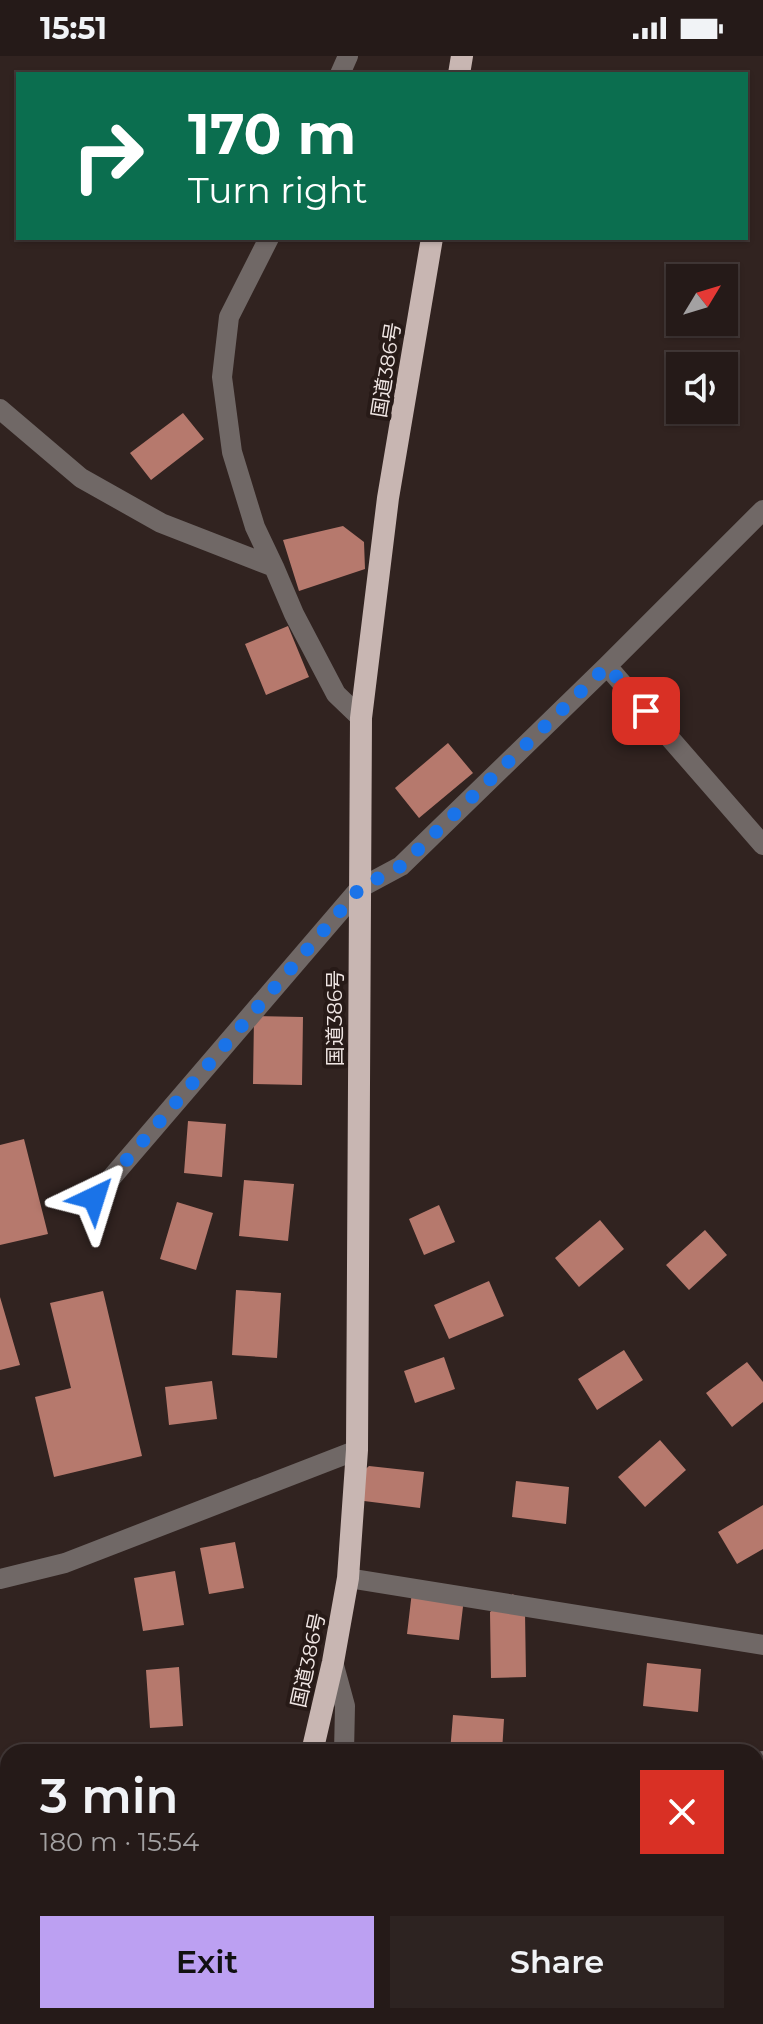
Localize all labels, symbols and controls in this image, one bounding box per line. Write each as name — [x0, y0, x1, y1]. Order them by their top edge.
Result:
text: 15:51 — [40, 10, 107, 47]
text: 170 m — [188, 100, 356, 168]
icon: right — [56, 104, 160, 208]
text: Turn right — [188, 168, 368, 212]
north arrow — [666, 264, 738, 336]
map controls — [666, 264, 738, 424]
street label: 国道386号 — [367, 321, 405, 419]
button: sound — [666, 352, 738, 424]
pin — [612, 677, 680, 745]
icon: arrive — [624, 689, 668, 733]
street label: 国道386号 — [323, 970, 347, 1066]
position arrow — [52, 1156, 136, 1240]
street label: 国道386号 — [286, 1610, 330, 1710]
text: 3 min — [40, 1767, 178, 1825]
button: close — [640, 1770, 724, 1854]
text: 180 m · 15:54 — [40, 1826, 199, 1858]
button: Exit — [40, 1916, 374, 2008]
button: Share — [390, 1916, 724, 2008]

